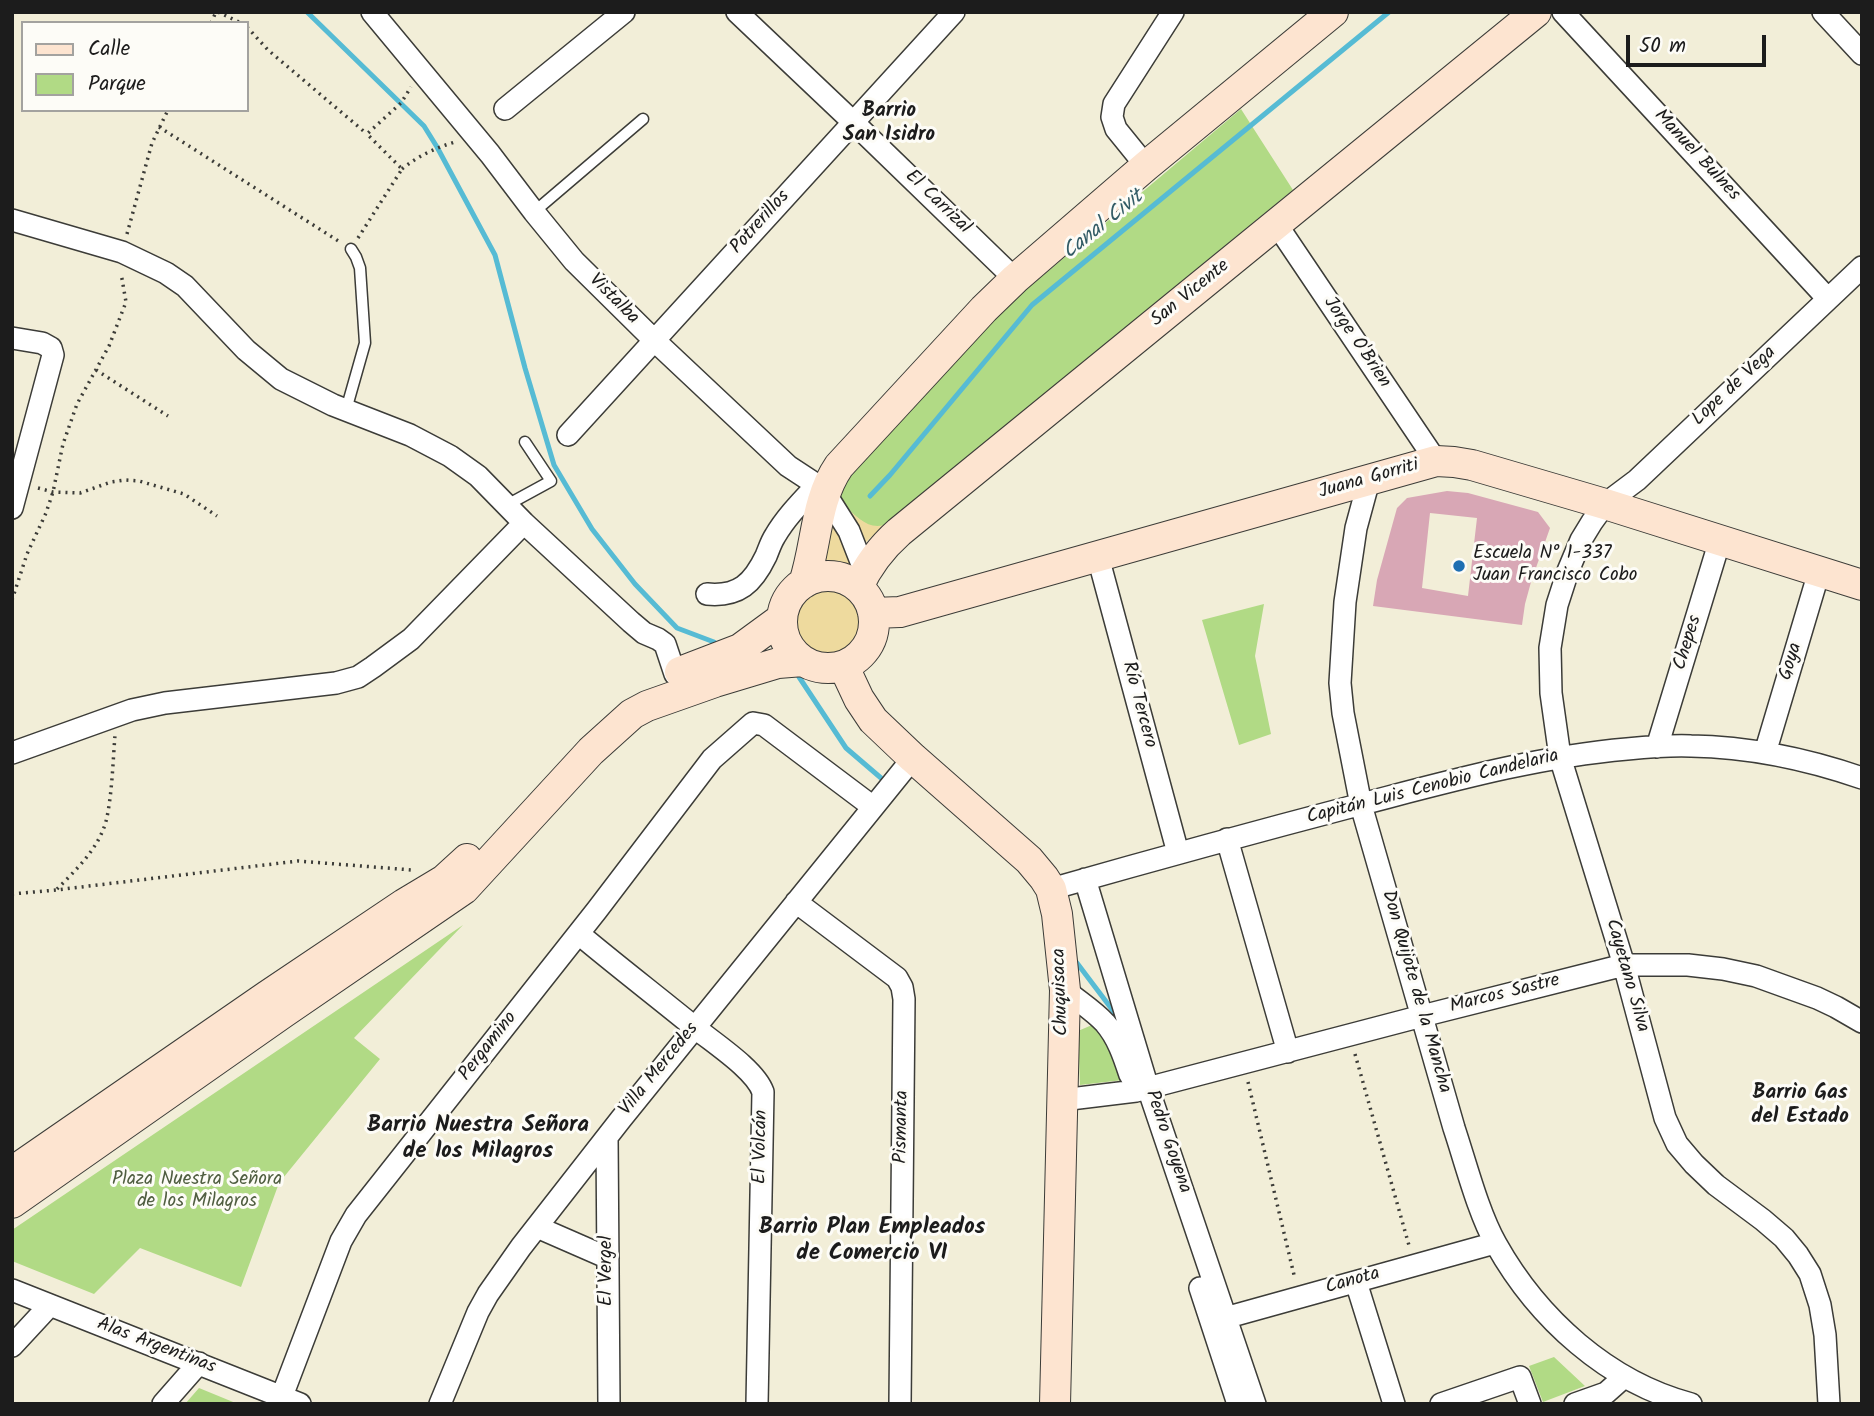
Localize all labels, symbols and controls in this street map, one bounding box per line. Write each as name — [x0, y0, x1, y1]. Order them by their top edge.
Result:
legend — [21, 21, 248, 112]
scale bar — [1629, 21, 1769, 65]
text: 50 m — [1639, 30, 1686, 63]
text: Calle — [88, 33, 130, 66]
text: Parque — [88, 68, 146, 101]
district label: Barrio San Isidro — [843, 99, 935, 149]
street label: Manuel Bulnes — [1648, 106, 1744, 206]
street label: El Carrizal — [899, 166, 975, 240]
street label: Potrerillos — [726, 186, 796, 260]
water label: Canal Civit — [1059, 186, 1149, 266]
street label: San Vicente — [1147, 255, 1235, 333]
street label: Vistalba — [583, 270, 643, 330]
street label: Jorge O'Brien — [1317, 293, 1395, 393]
street label: Lope de Vega — [1688, 342, 1782, 432]
street label: Juana Gorriti — [1316, 455, 1422, 505]
place label: Escuela N° 1-337 Juan Francisco Cobo — [1473, 544, 1637, 588]
marker: Escuela N° 1-337 Juan Francisco Cobo — [1451, 558, 1467, 574]
street label: Chepes — [1670, 613, 1708, 673]
street label: Goya — [1776, 640, 1808, 684]
street label: Río Tercero — [1116, 659, 1160, 751]
street label: Capitán Luis Cenobio Candelaria — [1305, 746, 1561, 830]
street label: Don Quijote de la Mancha — [1375, 888, 1455, 1096]
street label: Cayetano Silva — [1599, 917, 1653, 1035]
street label: Chuquisaca — [1049, 948, 1075, 1036]
street label: Marcos Sastre — [1448, 970, 1562, 1020]
street label: Pergamino — [455, 1008, 523, 1086]
street label: Villa Mercedes — [615, 1019, 705, 1121]
district label: Barrio Gas del Estado — [1751, 1081, 1849, 1131]
street label: Pedro Goyena — [1139, 1087, 1195, 1197]
street label: Pismanta — [891, 1090, 915, 1164]
street label: El Volcán — [750, 1110, 774, 1184]
district label: Barrio Nuestra Señora de los Milagros — [367, 1113, 589, 1167]
park label: Plaza Nuestra Señora de los Milagros — [112, 1170, 282, 1214]
district label: Barrio Plan Empleados de Comercio VI — [759, 1215, 985, 1269]
street label: El Vergel — [597, 1236, 619, 1306]
street label: Canota — [1323, 1263, 1383, 1301]
street label: Alas Argentinas — [93, 1314, 219, 1380]

